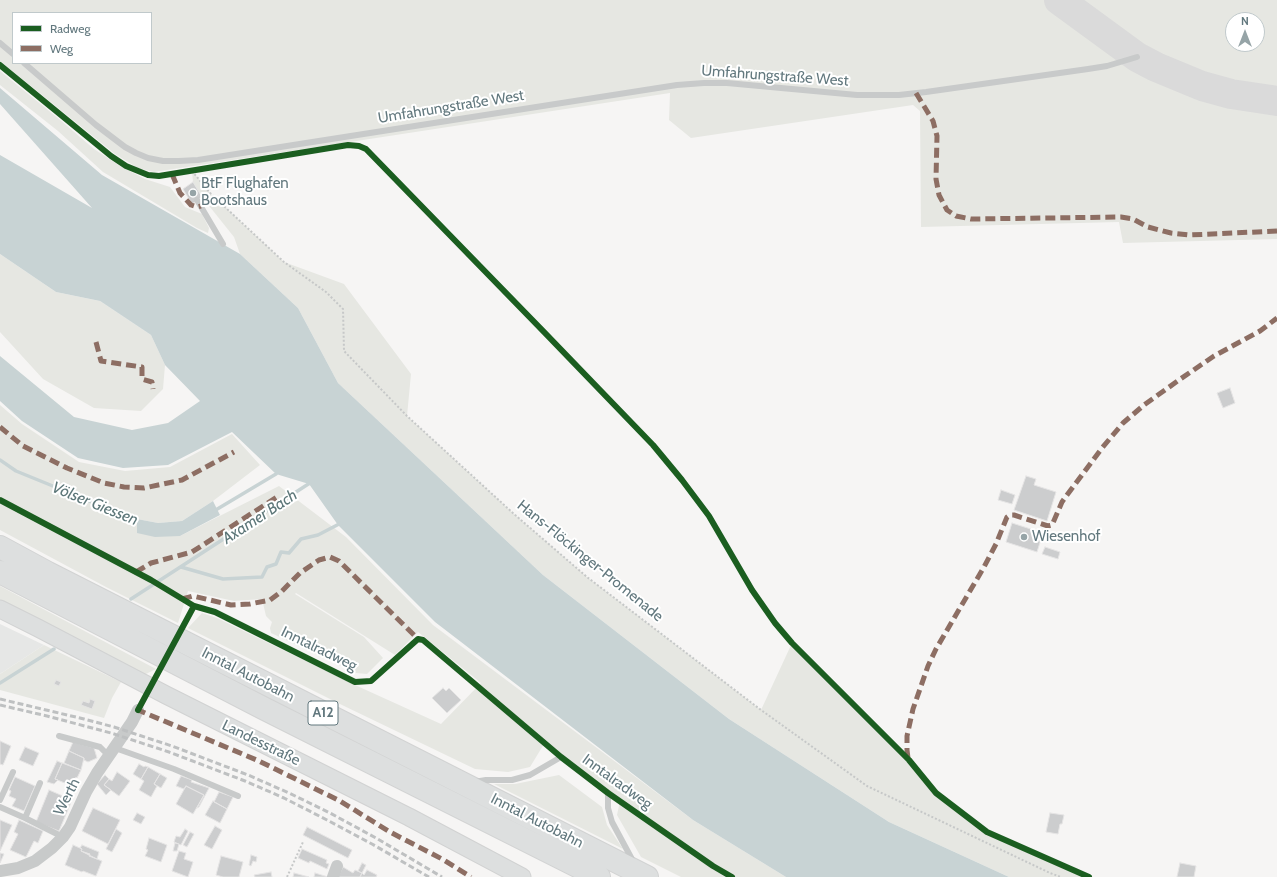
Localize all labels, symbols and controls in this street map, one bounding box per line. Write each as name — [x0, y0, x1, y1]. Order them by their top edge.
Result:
legend — [12, 12, 152, 64]
north arrow — [1225, 12, 1265, 52]
text: N — [1241, 14, 1249, 28]
text: Radweg — [50, 21, 90, 36]
text: Weg — [50, 41, 73, 56]
street label: Umfahrungstraße West — [701, 62, 849, 90]
street label: Umfahrungstraße West — [377, 87, 525, 127]
place label: BtF Flughafen Bootshaus — [201, 175, 289, 210]
marker: BtF Flughafen Bootshaus — [188, 188, 198, 198]
water label: Völser Giessen — [49, 478, 141, 530]
water label: Axamer Bach — [219, 486, 301, 548]
street label: Hans-Flöckinger-Promenade — [513, 496, 667, 626]
place label: Wiesenhof — [1032, 528, 1101, 546]
marker: Wiesenhof — [1019, 532, 1029, 542]
street label: Inntalradweg — [278, 623, 360, 675]
street label: Inntal Autobahn — [199, 644, 297, 706]
road number: A12 — [308, 701, 338, 725]
street label: Landesstraße — [219, 716, 303, 770]
street label: Inntalradweg — [578, 751, 656, 813]
street label: Werth — [50, 775, 84, 819]
street label: Inntal Autobahn — [488, 790, 586, 852]

